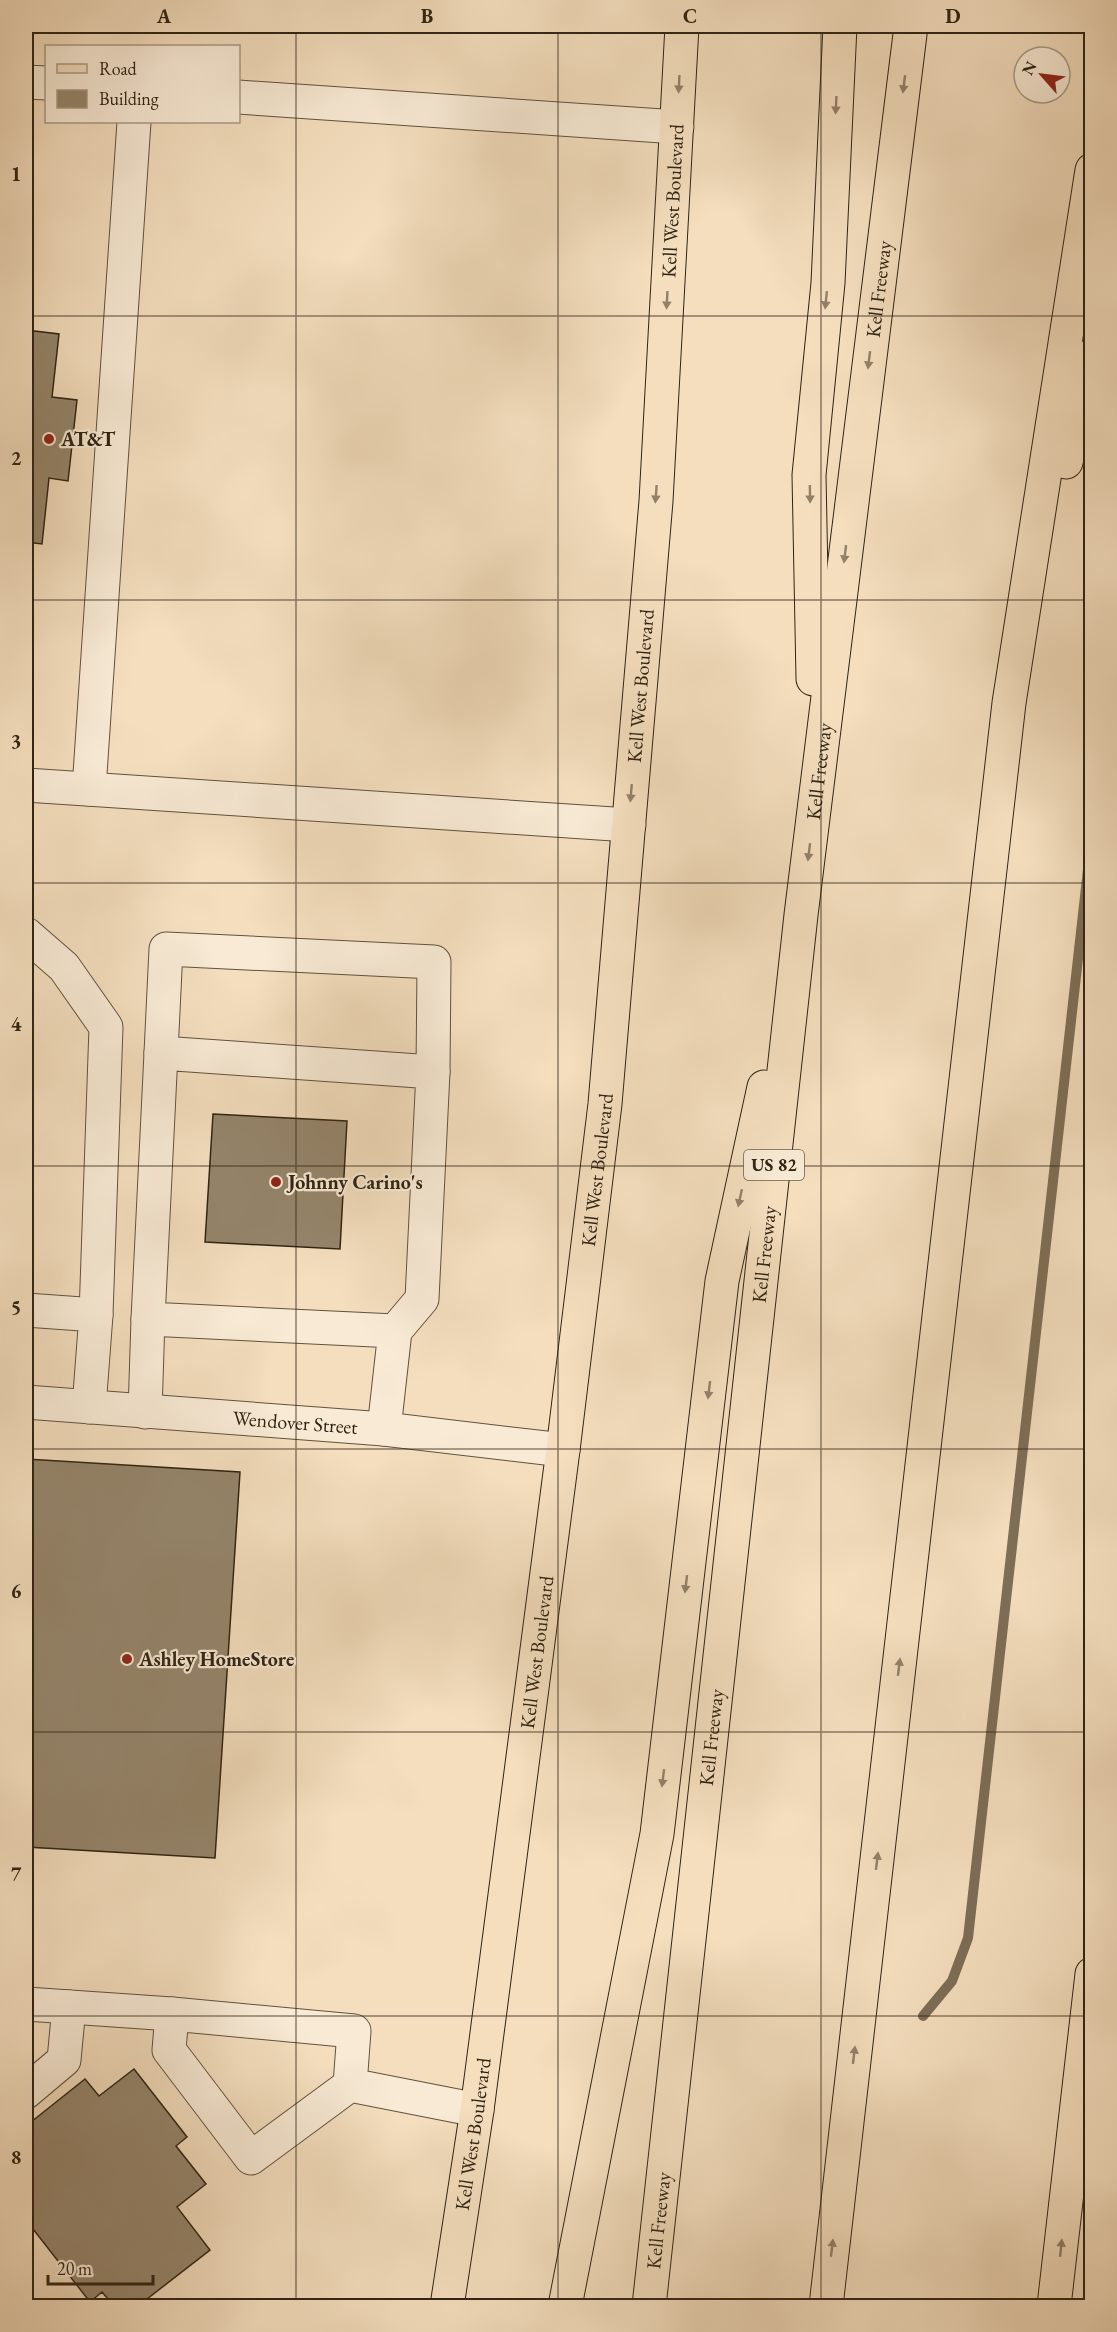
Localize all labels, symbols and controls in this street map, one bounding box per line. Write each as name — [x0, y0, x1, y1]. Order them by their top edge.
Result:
text: A — [156, 3, 172, 29]
text: B — [421, 3, 433, 29]
text: C — [683, 3, 697, 29]
text: D — [945, 3, 961, 29]
legend — [45, 45, 240, 123]
north arrow — [1012, 45, 1072, 105]
text: Road — [99, 57, 138, 80]
text: N — [1017, 58, 1042, 79]
one-way arrow — [675, 74, 684, 93]
one-way arrow — [899, 74, 908, 93]
text: Building — [99, 87, 159, 110]
one-way arrow — [832, 95, 841, 114]
street label: Kell West Boulevard — [655, 123, 690, 279]
text: 1 — [11, 161, 21, 187]
street label: Kell Freeway — [860, 239, 897, 339]
one-way arrow — [663, 290, 672, 309]
one-way arrow — [821, 290, 831, 309]
one-way arrow — [865, 351, 874, 370]
place label: AT&T — [60, 426, 115, 452]
marker: AT&T — [42, 432, 56, 446]
text: 2 — [11, 445, 22, 471]
one-way arrow — [805, 484, 814, 503]
one-way arrow — [651, 485, 661, 504]
one-way arrow — [841, 545, 850, 564]
street label: Kell West Boulevard — [621, 607, 660, 764]
street label: Kell Freeway — [800, 721, 838, 821]
text: 3 — [11, 728, 21, 754]
one-way arrow — [626, 784, 636, 803]
one-way arrow — [804, 842, 814, 861]
text: 4 — [11, 1011, 22, 1037]
street label: Kell West Boulevard — [575, 1091, 619, 1248]
road number: US 82 — [744, 1150, 804, 1180]
place label: Johnny Carino's — [286, 1169, 423, 1195]
marker: Johnny Carino's — [269, 1175, 283, 1189]
one-way arrow — [734, 1189, 744, 1207]
street label: Kell Freeway — [746, 1204, 782, 1304]
text: 5 — [11, 1294, 21, 1320]
one-way arrow — [704, 1381, 714, 1400]
street label: Wendover Street — [232, 1405, 359, 1440]
street label: Kell West Boulevard — [514, 1573, 560, 1730]
one-way arrow — [681, 1575, 691, 1594]
text: 6 — [11, 1578, 22, 1604]
place label: Ashley HomeStore — [138, 1646, 294, 1672]
marker: Ashley HomeStore — [120, 1652, 134, 1666]
one-way arrow — [894, 1658, 904, 1677]
street label: Kell Freeway — [693, 1687, 729, 1787]
one-way arrow — [659, 1768, 668, 1787]
one-way arrow — [872, 1851, 881, 1870]
text: 7 — [11, 1861, 22, 1887]
one-way arrow — [850, 2045, 859, 2064]
street label: Kell West Boulevard — [449, 2055, 497, 2212]
text: 8 — [11, 2144, 21, 2170]
street label: Kell Freeway — [640, 2170, 677, 2270]
one-way arrow — [827, 2239, 837, 2258]
one-way arrow — [1056, 2239, 1066, 2258]
scale bar — [48, 2248, 153, 2286]
text: 20 m — [57, 2257, 92, 2280]

